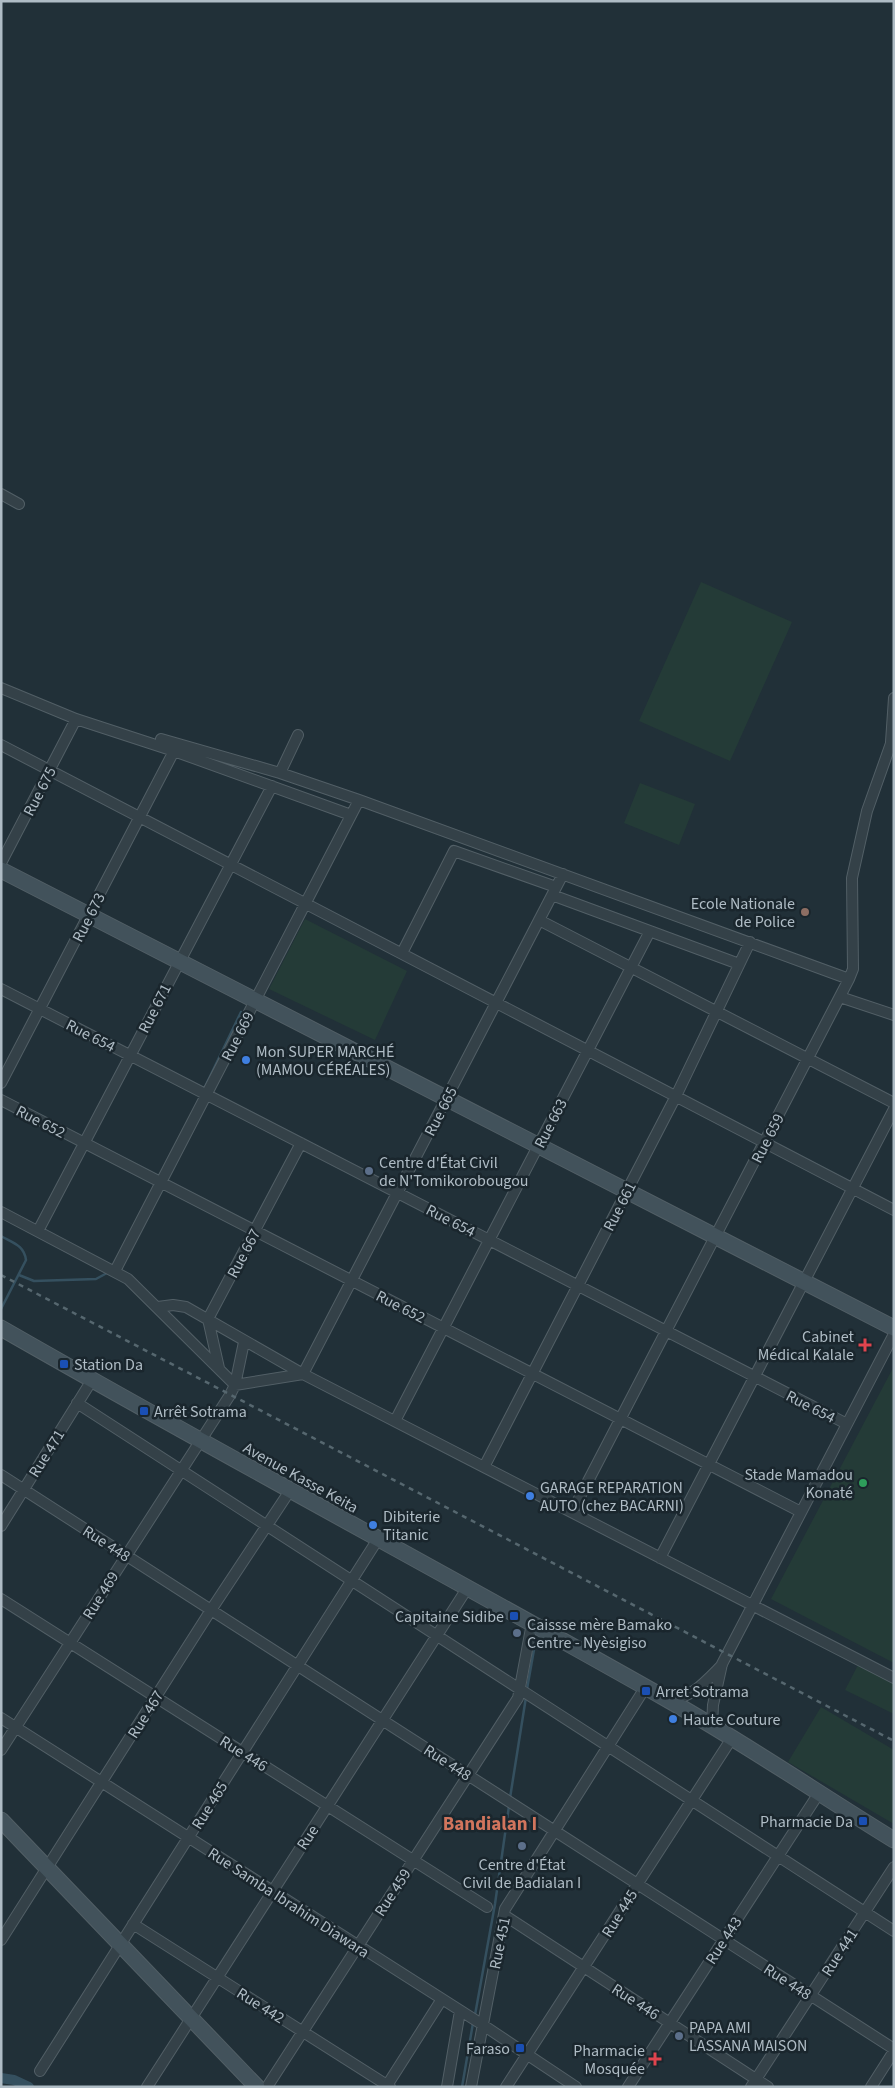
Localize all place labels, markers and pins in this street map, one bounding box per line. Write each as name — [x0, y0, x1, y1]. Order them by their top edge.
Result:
place label: Ecole Nationale de Police — [691, 893, 795, 933]
marker: Ecole Nationale de Police — [799, 906, 811, 918]
place label: Mon SUPER MARCHÉ (MAMOU CÉRÉALES) — [256, 1041, 394, 1081]
marker: Mon SUPER MARCHÉ (MAMOU CÉRÉALES) — [240, 1054, 252, 1066]
place label: Centre d'État Civil de N'Tomikorobougou — [379, 1152, 529, 1192]
marker: Centre d'État Civil de N'Tomikorobougou — [363, 1165, 375, 1177]
place label: Cabinet Médical Kalale — [758, 1326, 855, 1366]
marker: Cabinet Médical Kalale — [858, 1338, 872, 1352]
place label: Station Da — [74, 1354, 143, 1376]
marker: Station Da — [58, 1358, 70, 1370]
place label: Arrêt Sotrama — [154, 1401, 247, 1423]
marker: Arrêt Sotrama — [138, 1405, 150, 1417]
place label: Stade Mamadou Konaté — [744, 1464, 853, 1504]
place label: GARAGE REPARATION AUTO (chez BACARNI) — [540, 1477, 684, 1517]
marker: Stade Mamadou Konaté — [857, 1477, 869, 1489]
marker: GARAGE REPARATION AUTO (chez BACARNI) — [524, 1490, 536, 1502]
place label: Dibiterie Titanic — [383, 1506, 440, 1546]
marker: Dibiterie Titanic — [367, 1519, 379, 1531]
place label: Capitaine Sidibe — [395, 1606, 504, 1628]
marker: Capitaine Sidibe — [508, 1610, 520, 1622]
place label: Caissse mère Bamako Centre - Nyèsigiso — [527, 1614, 672, 1654]
marker: Caissse mère Bamako Centre - Nyèsigiso — [511, 1627, 523, 1639]
place label: Arret Sotrama — [656, 1681, 749, 1703]
marker: Arret Sotrama — [640, 1685, 652, 1697]
place label: Haute Couture — [683, 1709, 781, 1731]
marker: Haute Couture — [667, 1713, 679, 1725]
place label: Pharmacie Da — [760, 1811, 853, 1833]
marker: Pharmacie Da — [857, 1815, 869, 1827]
marker: Centre d'État Civil de Badialan I — [516, 1840, 528, 1852]
place label: Centre d'État Civil de Badialan I — [463, 1854, 581, 1894]
place label: PAPA AMI LASSANA MAISON — [689, 2017, 807, 2057]
marker: PAPA AMI LASSANA MAISON — [673, 2030, 685, 2042]
place label: Faraso — [466, 2038, 510, 2060]
place label: Pharmacie Mosquée — [573, 2040, 645, 2080]
marker: Faraso — [514, 2042, 526, 2054]
marker: Pharmacie Mosquée — [649, 2053, 661, 2065]

